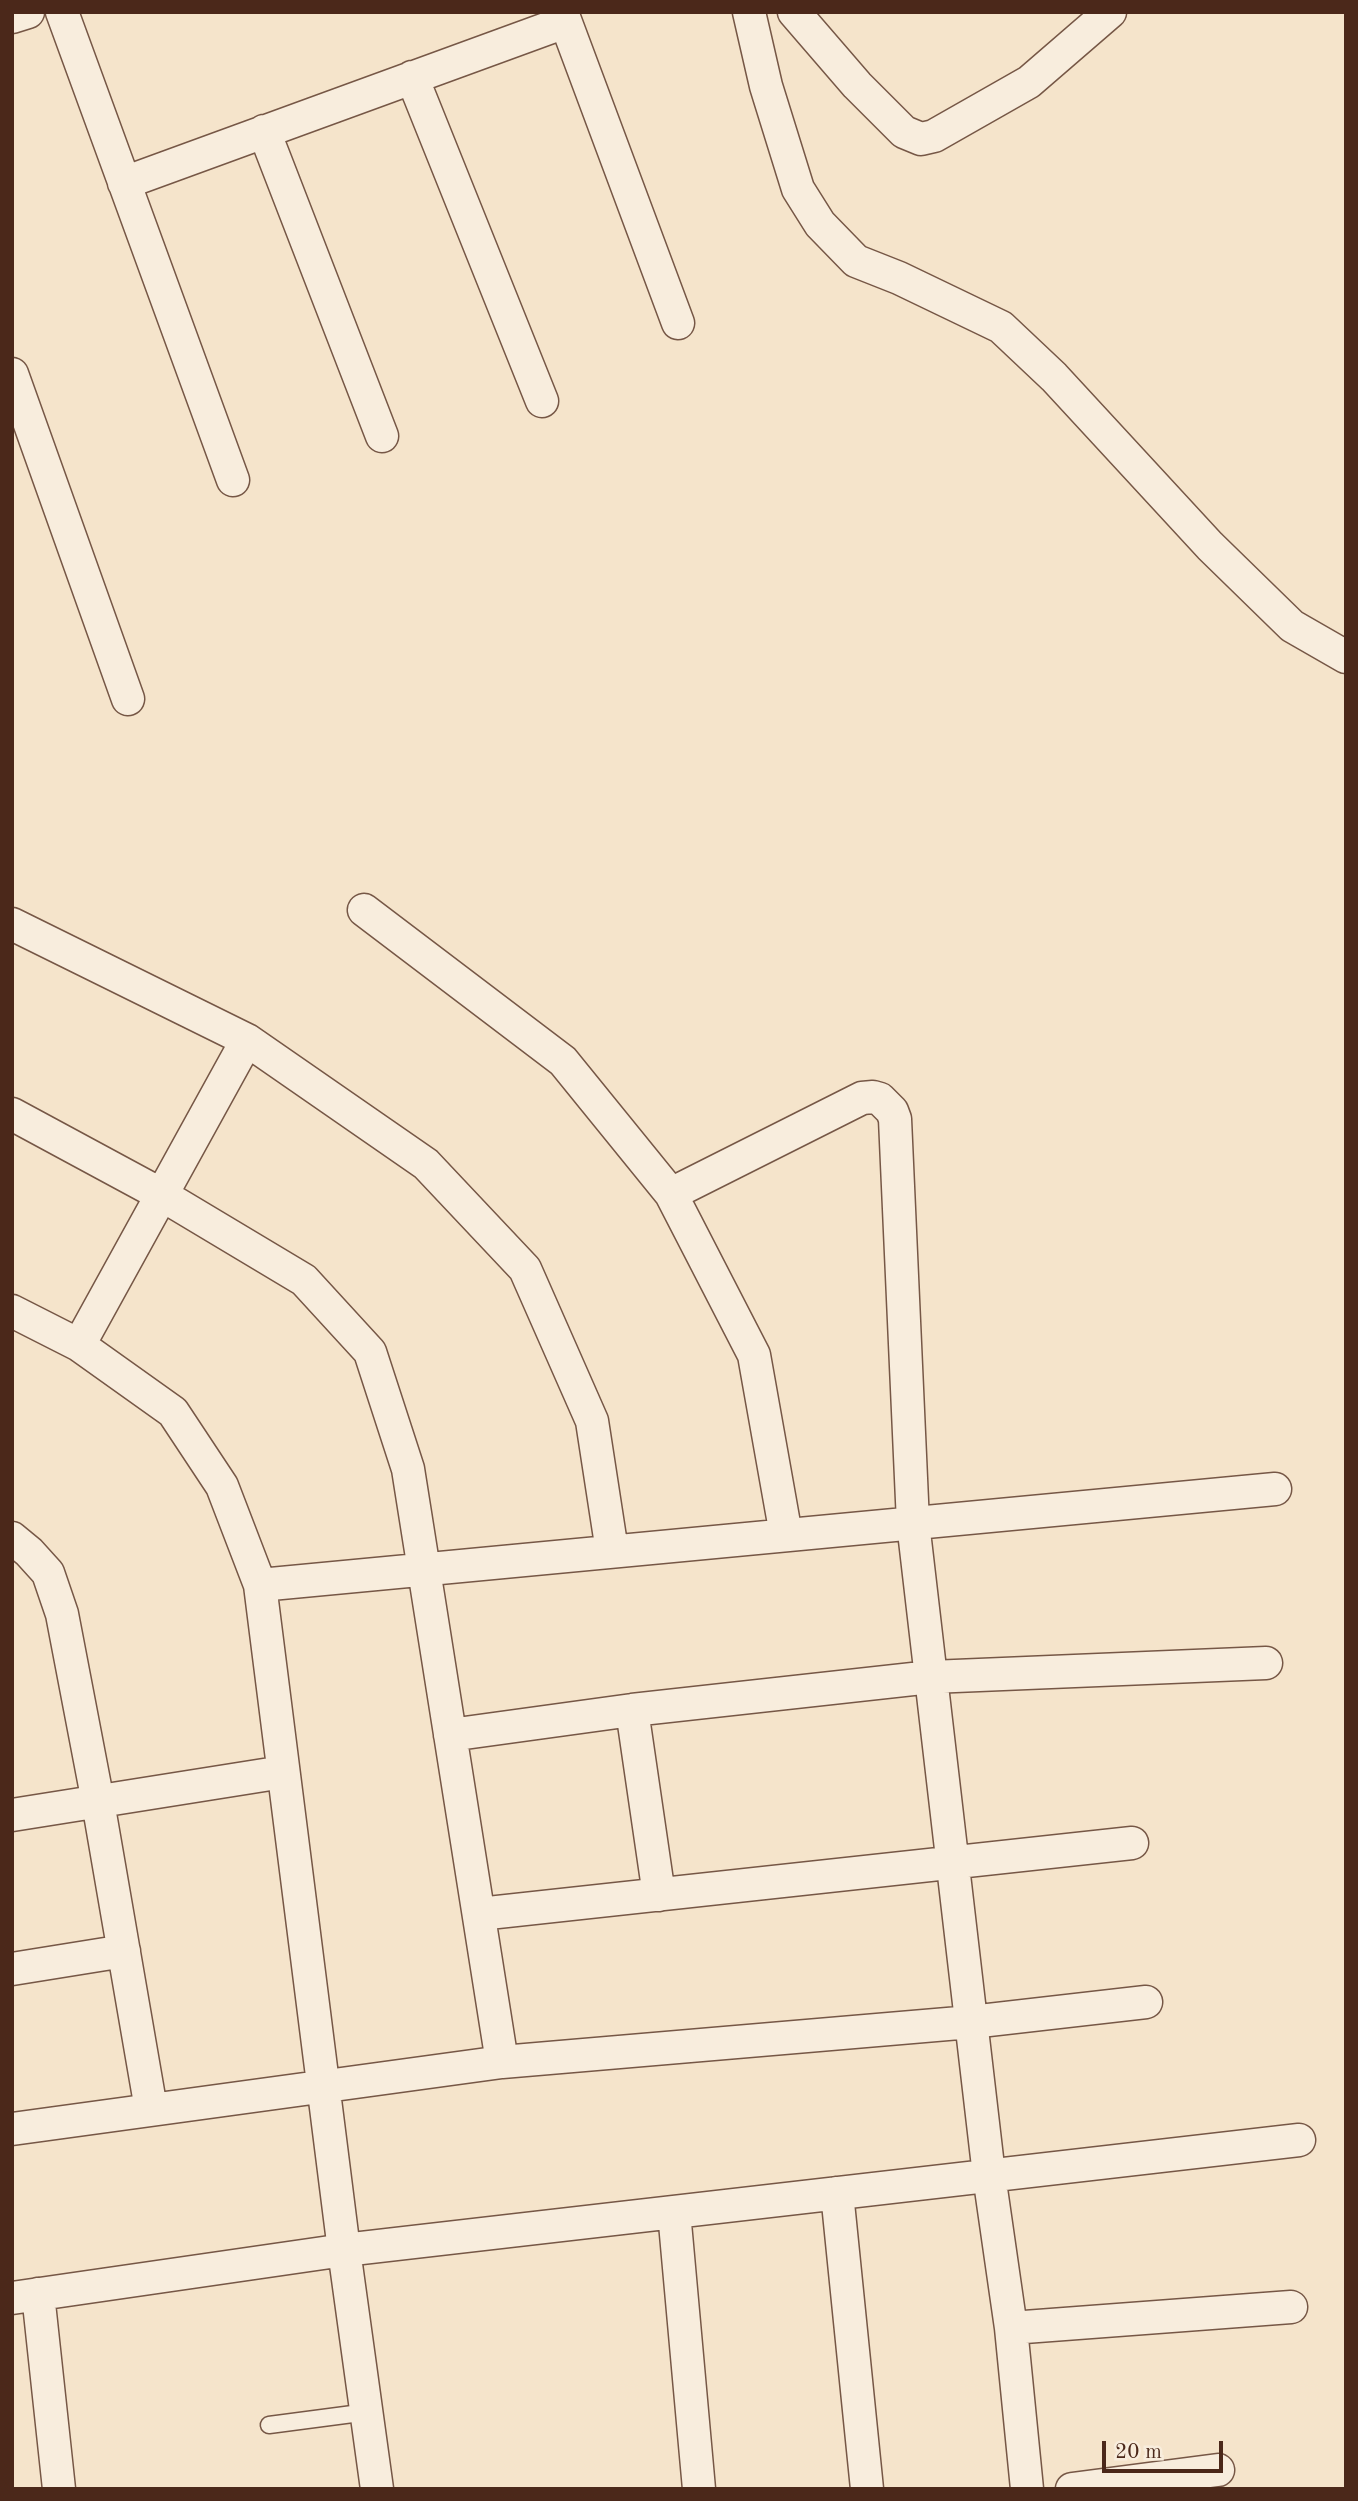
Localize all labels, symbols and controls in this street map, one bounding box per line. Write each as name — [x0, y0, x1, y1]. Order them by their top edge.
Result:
scale bar — [1106, 2428, 1227, 2472]
text: 20 m — [1115, 2442, 1162, 2463]

